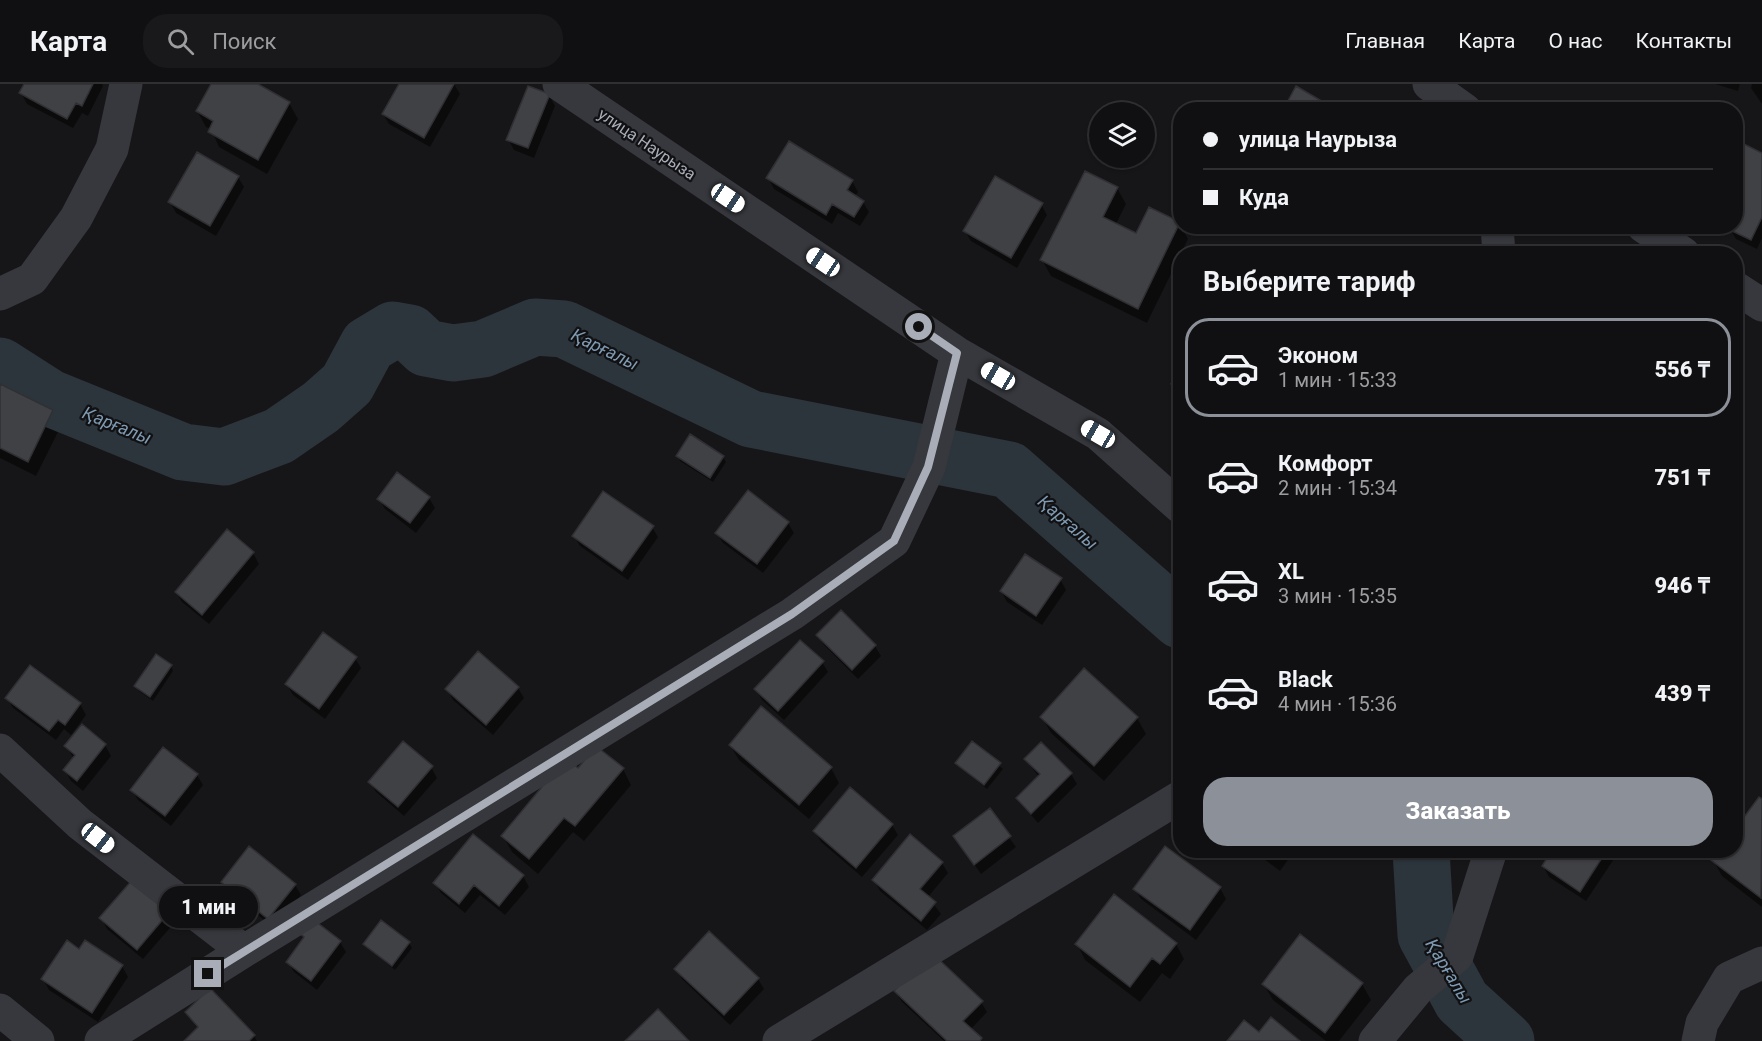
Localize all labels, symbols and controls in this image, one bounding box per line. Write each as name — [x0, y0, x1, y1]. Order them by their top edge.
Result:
search box — [143, 14, 563, 68]
text: Карта — [30, 25, 107, 58]
icon: search — [164, 25, 197, 58]
text: Поиск — [212, 29, 277, 54]
text: Главная — [1345, 29, 1425, 53]
text: Карта — [1458, 29, 1515, 53]
text: О нас — [1548, 29, 1603, 53]
text: Контакты — [1636, 29, 1732, 53]
map controls — [1089, 102, 1155, 168]
button: layers — [1089, 102, 1155, 168]
street label: улица Наурыза — [595, 104, 699, 184]
text: улица Наурыза — [1239, 127, 1397, 152]
car — [708, 180, 748, 216]
text: Куда — [1239, 185, 1289, 210]
car — [803, 244, 843, 280]
text: Выберите тариф — [1203, 266, 1415, 298]
route start — [905, 313, 932, 340]
water label: Қарғалы — [568, 324, 642, 374]
icon: car — [1206, 341, 1260, 395]
text: Эконом — [1278, 343, 1358, 368]
text: 556 ₸ — [1654, 357, 1710, 382]
car — [978, 359, 1018, 393]
text: 1 мин · 15:33 — [1278, 368, 1397, 392]
water label: Қарғалы — [80, 402, 154, 448]
car — [1078, 417, 1118, 451]
icon: car — [1206, 449, 1260, 503]
text: Комфорт — [1278, 451, 1373, 476]
text: 751 ₸ — [1654, 465, 1710, 490]
text: 2 мин · 15:34 — [1278, 476, 1397, 500]
water label: Қарғалы — [1034, 490, 1102, 554]
icon: car — [1206, 557, 1260, 611]
text: XL — [1278, 559, 1304, 584]
text: 946 ₸ — [1654, 573, 1710, 598]
text: 3 мин · 15:35 — [1278, 584, 1397, 608]
icon: car — [1206, 665, 1260, 719]
text: Black — [1278, 667, 1333, 692]
text: 439 ₸ — [1654, 681, 1710, 706]
text: 4 мин · 15:36 — [1278, 692, 1397, 716]
button: Заказать — [1203, 777, 1713, 846]
car — [78, 820, 118, 856]
callout: 1 мин — [158, 887, 258, 929]
text: 1 мин — [181, 895, 236, 919]
water label: Қарғалы — [1421, 935, 1477, 1007]
route end — [194, 960, 221, 987]

